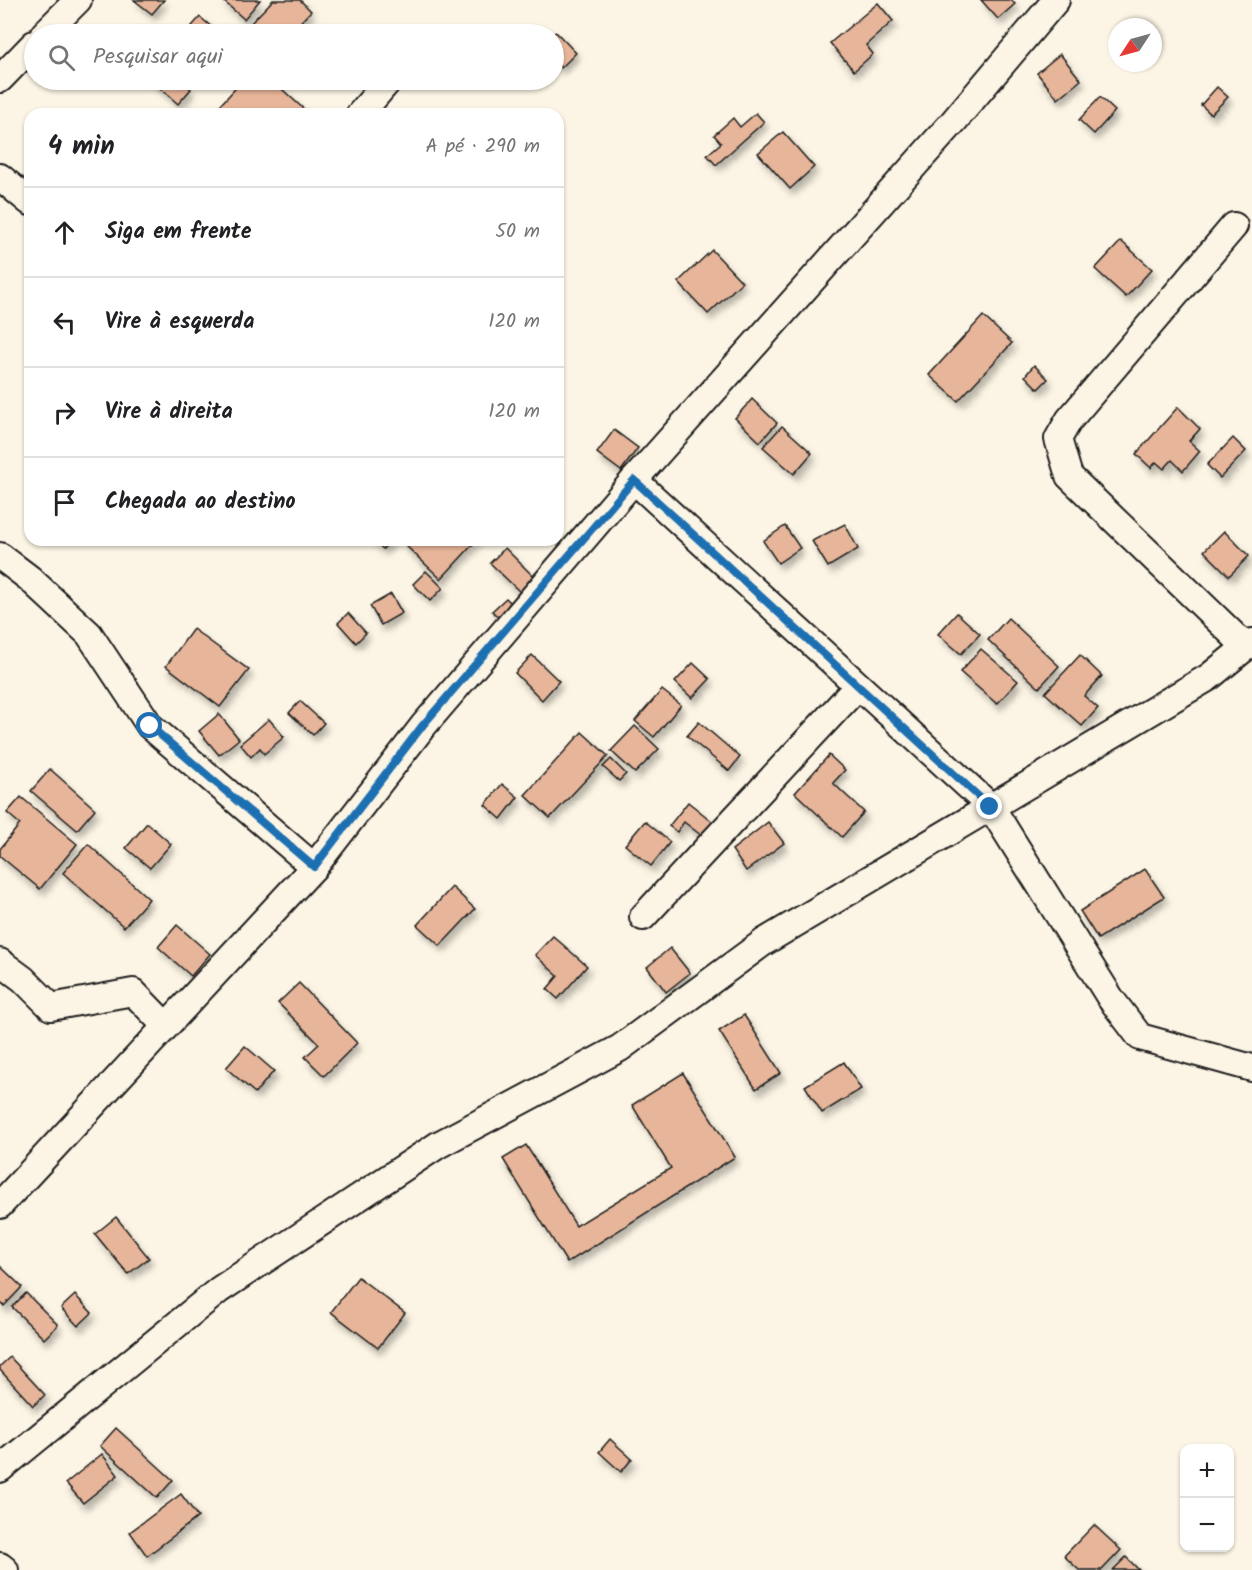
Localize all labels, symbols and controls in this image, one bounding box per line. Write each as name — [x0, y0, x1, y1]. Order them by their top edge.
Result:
north arrow — [1108, 18, 1162, 72]
search box — [24, 24, 564, 90]
text: Pesquisar aqui — [93, 40, 223, 75]
icon: search — [45, 41, 78, 74]
text: 4 min — [48, 126, 115, 168]
text: A pé · 290 m — [425, 131, 540, 163]
text: Siga em frente — [105, 215, 251, 250]
icon: ahead — [48, 216, 81, 249]
text: 50 m — [495, 216, 540, 248]
text: Vire à esquerda — [105, 305, 254, 340]
icon: left — [48, 306, 81, 339]
text: 120 m — [488, 306, 540, 338]
text: Vire à direita — [105, 395, 233, 430]
icon: right — [48, 396, 81, 429]
text: 120 m — [488, 396, 540, 428]
text: Chegada ao destino — [105, 485, 296, 520]
icon: arrive — [48, 486, 81, 519]
route start — [136, 712, 162, 738]
route end — [976, 793, 1002, 819]
map controls — [1180, 1444, 1234, 1552]
button: + — [1180, 1444, 1234, 1498]
button: − — [1180, 1498, 1234, 1552]

